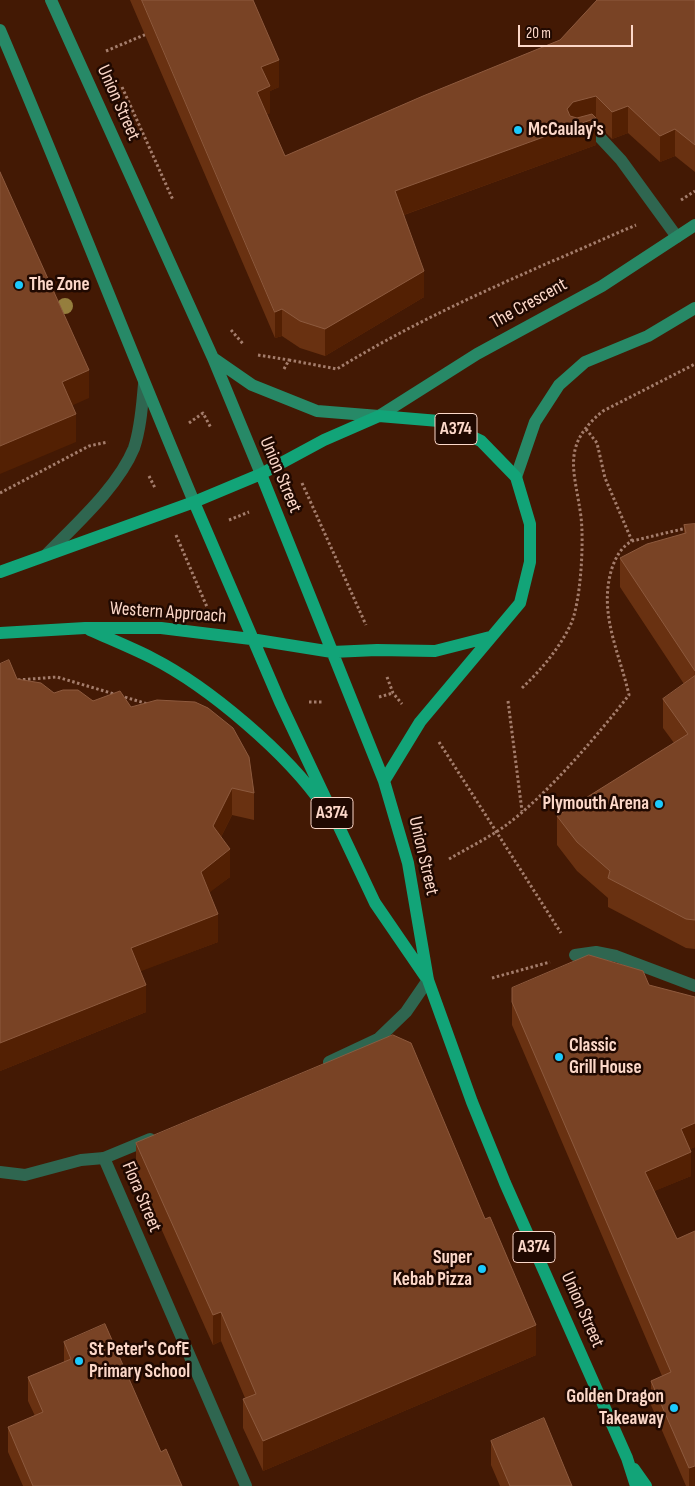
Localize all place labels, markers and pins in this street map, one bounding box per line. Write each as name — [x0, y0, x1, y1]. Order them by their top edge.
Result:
place label: McCaulay's — [528, 119, 604, 141]
marker: McCaulay's — [512, 124, 524, 136]
place label: The Zone — [29, 274, 90, 296]
marker: The Zone — [13, 279, 25, 291]
place label: Plymouth Arena — [542, 793, 649, 815]
marker: Plymouth Arena — [653, 798, 665, 810]
place label: Classic Grill House — [569, 1035, 642, 1079]
marker: Classic Grill House — [553, 1051, 565, 1063]
place label: Super Kebab Pizza — [393, 1247, 472, 1291]
marker: Super Kebab Pizza — [476, 1263, 488, 1275]
place label: St Peter's CofE Primary School — [89, 1339, 190, 1383]
marker: St Peter's CofE Primary School — [73, 1355, 85, 1367]
place label: Golden Dragon Takeaway — [566, 1386, 664, 1430]
marker: Golden Dragon Takeaway — [668, 1402, 680, 1414]

